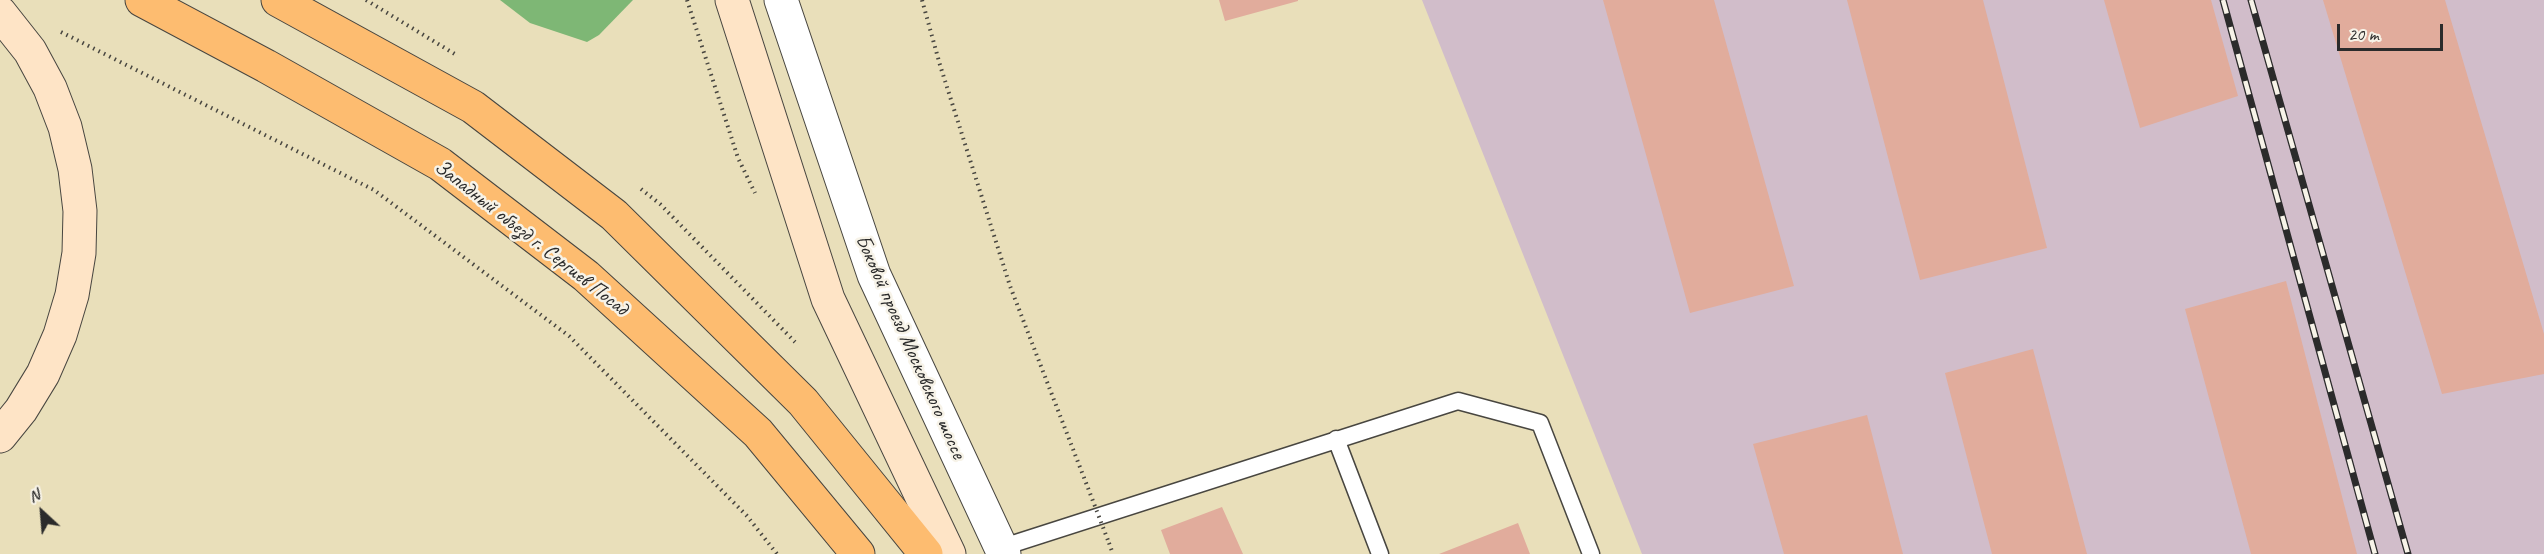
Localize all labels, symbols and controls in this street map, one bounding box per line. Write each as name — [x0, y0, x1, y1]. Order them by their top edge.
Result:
scale bar — [2340, 12, 2446, 50]
text: 20 m — [2348, 23, 2379, 45]
street label: Западный объезд г. Сергиев Посад — [429, 155, 633, 321]
street label: Боковой проезд Московского шоссе — [849, 231, 971, 463]
north arrow — [12, 482, 72, 542]
text: N — [25, 485, 43, 507]

